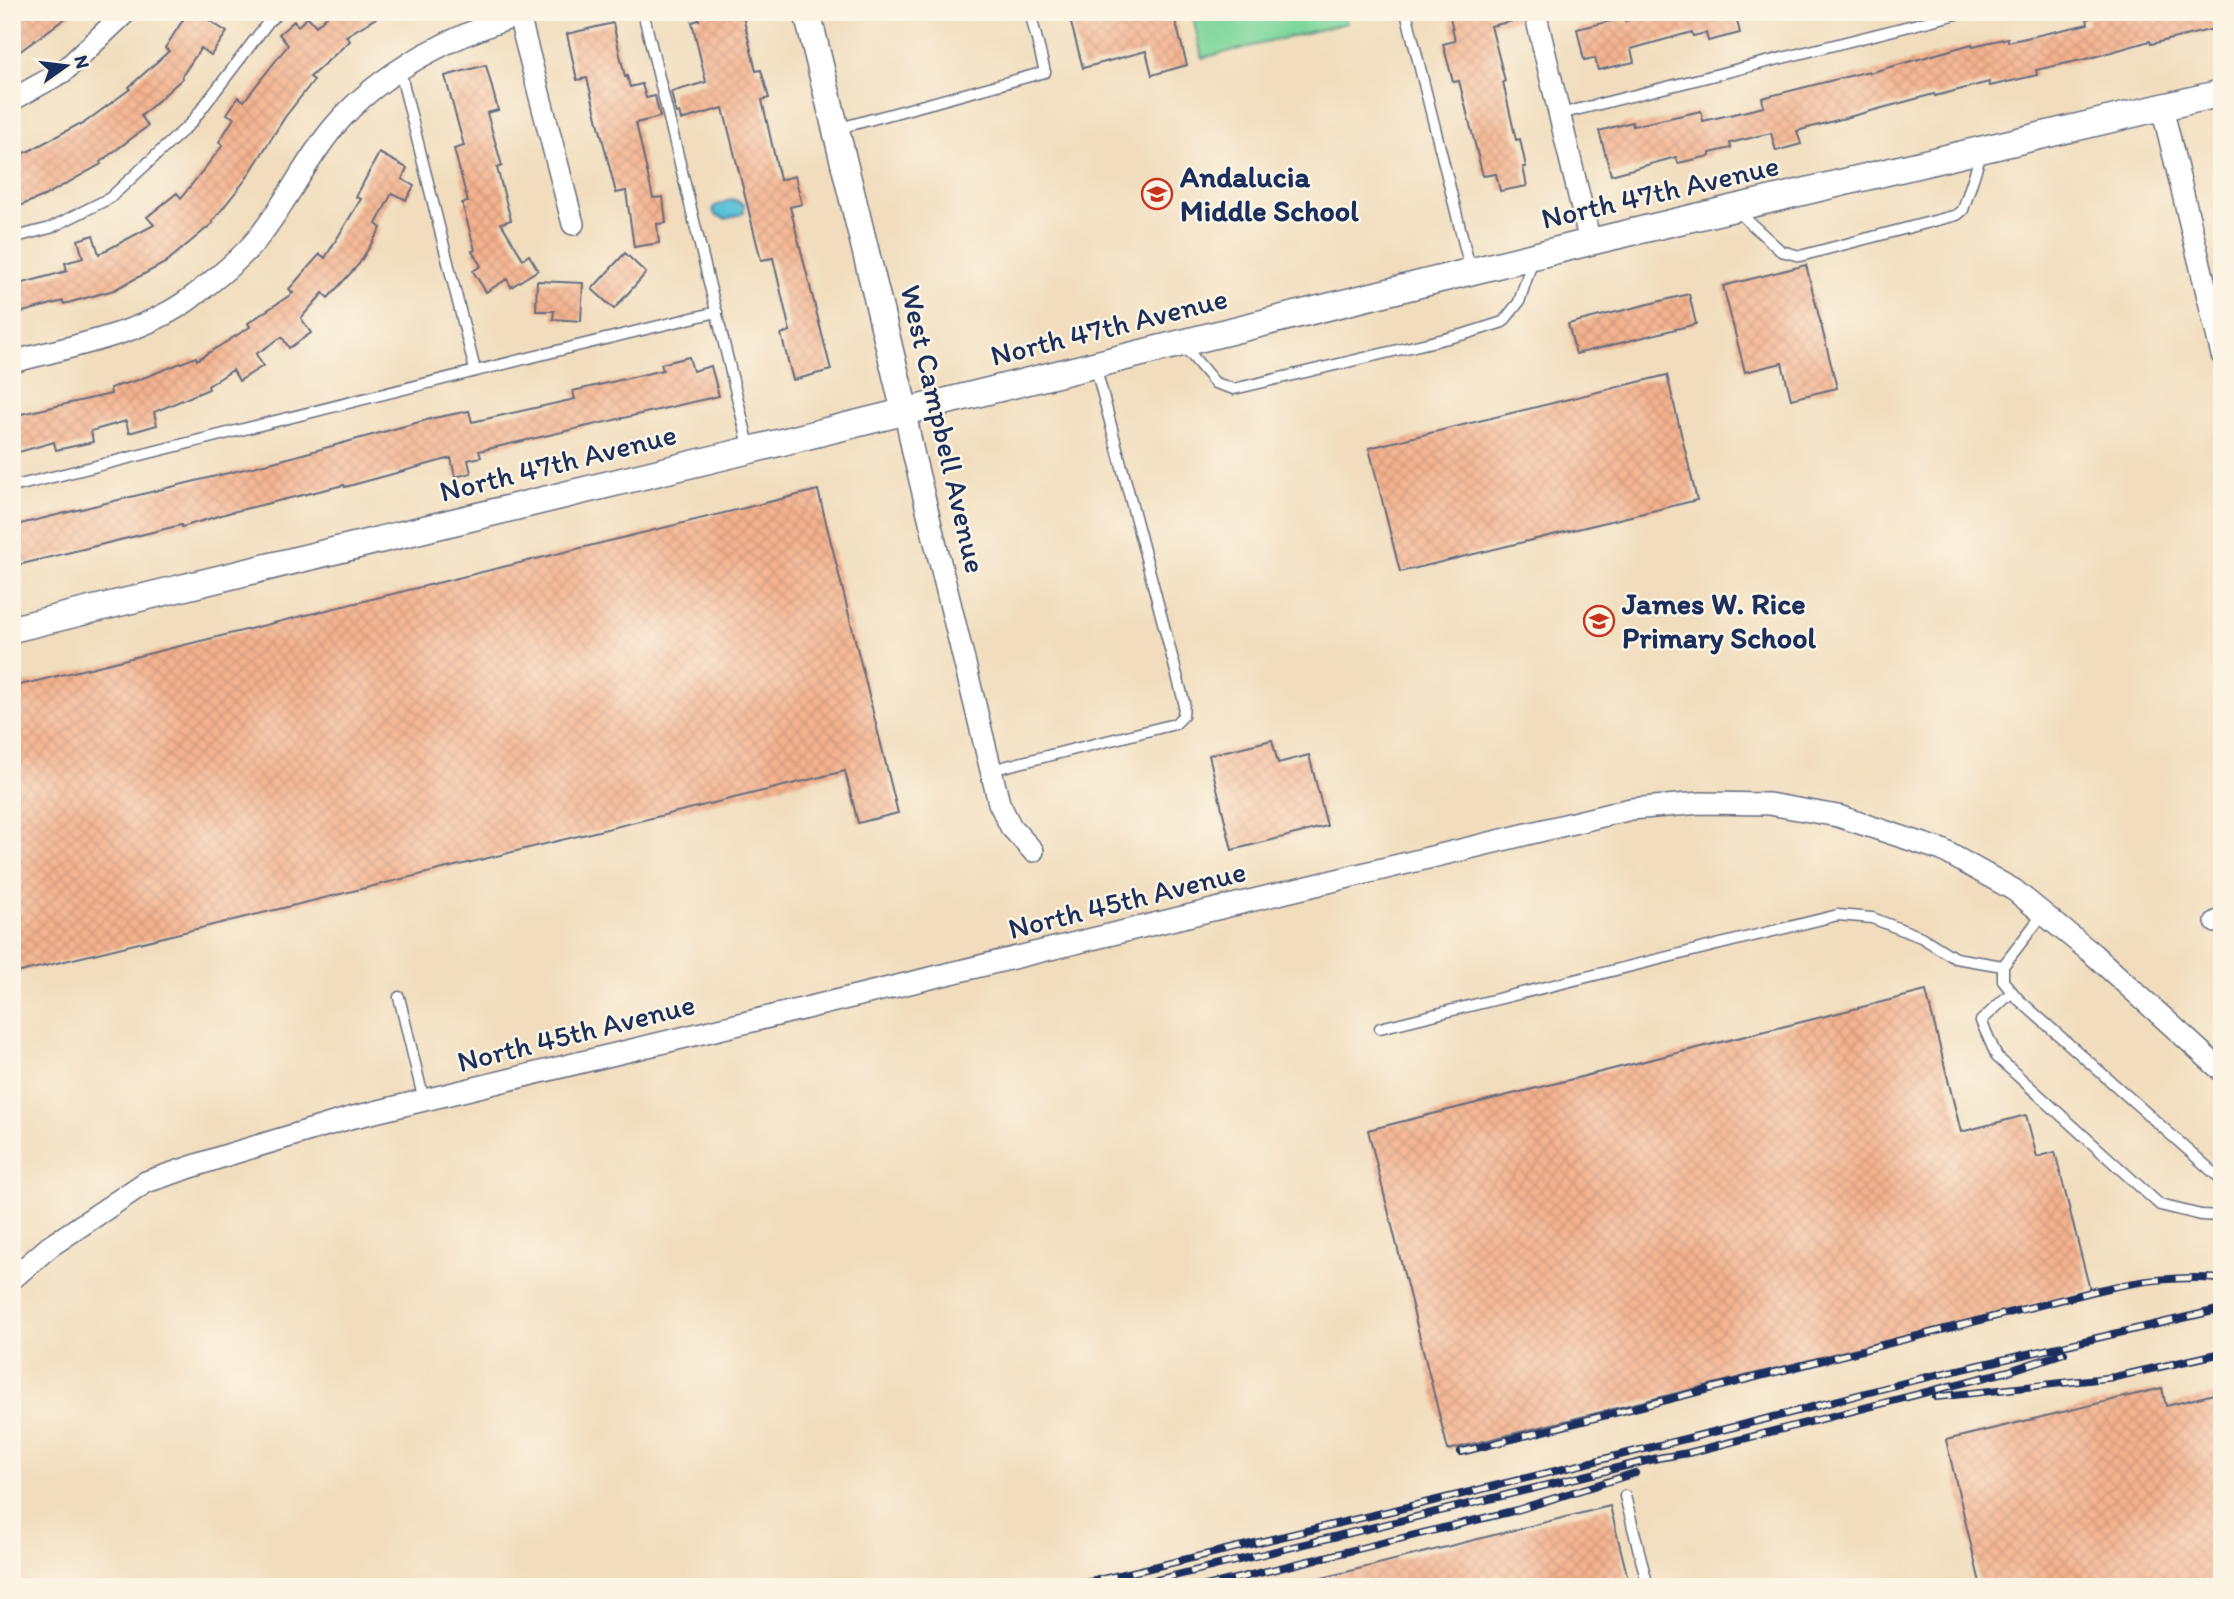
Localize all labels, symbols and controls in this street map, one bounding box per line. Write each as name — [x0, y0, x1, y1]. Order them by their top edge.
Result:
north arrow — [32, 32, 102, 102]
text: N — [69, 53, 95, 71]
street label: North 47th Avenue — [1537, 146, 1782, 237]
place label: Andalucia Middle School — [1179, 158, 1359, 229]
school or university icon: Andalucia Middle School — [1140, 177, 1174, 211]
street label: North 47th Avenue — [987, 279, 1231, 374]
street label: West Campbell Avenue — [892, 281, 995, 577]
street label: North 47th Avenue — [436, 415, 680, 510]
place label: James W. Rice Primary School — [1621, 585, 1816, 656]
school or university icon: James W. Rice Primary School — [1582, 604, 1616, 638]
street label: North 45th Avenue — [1004, 852, 1250, 947]
street label: North 45th Avenue — [453, 985, 699, 1080]

